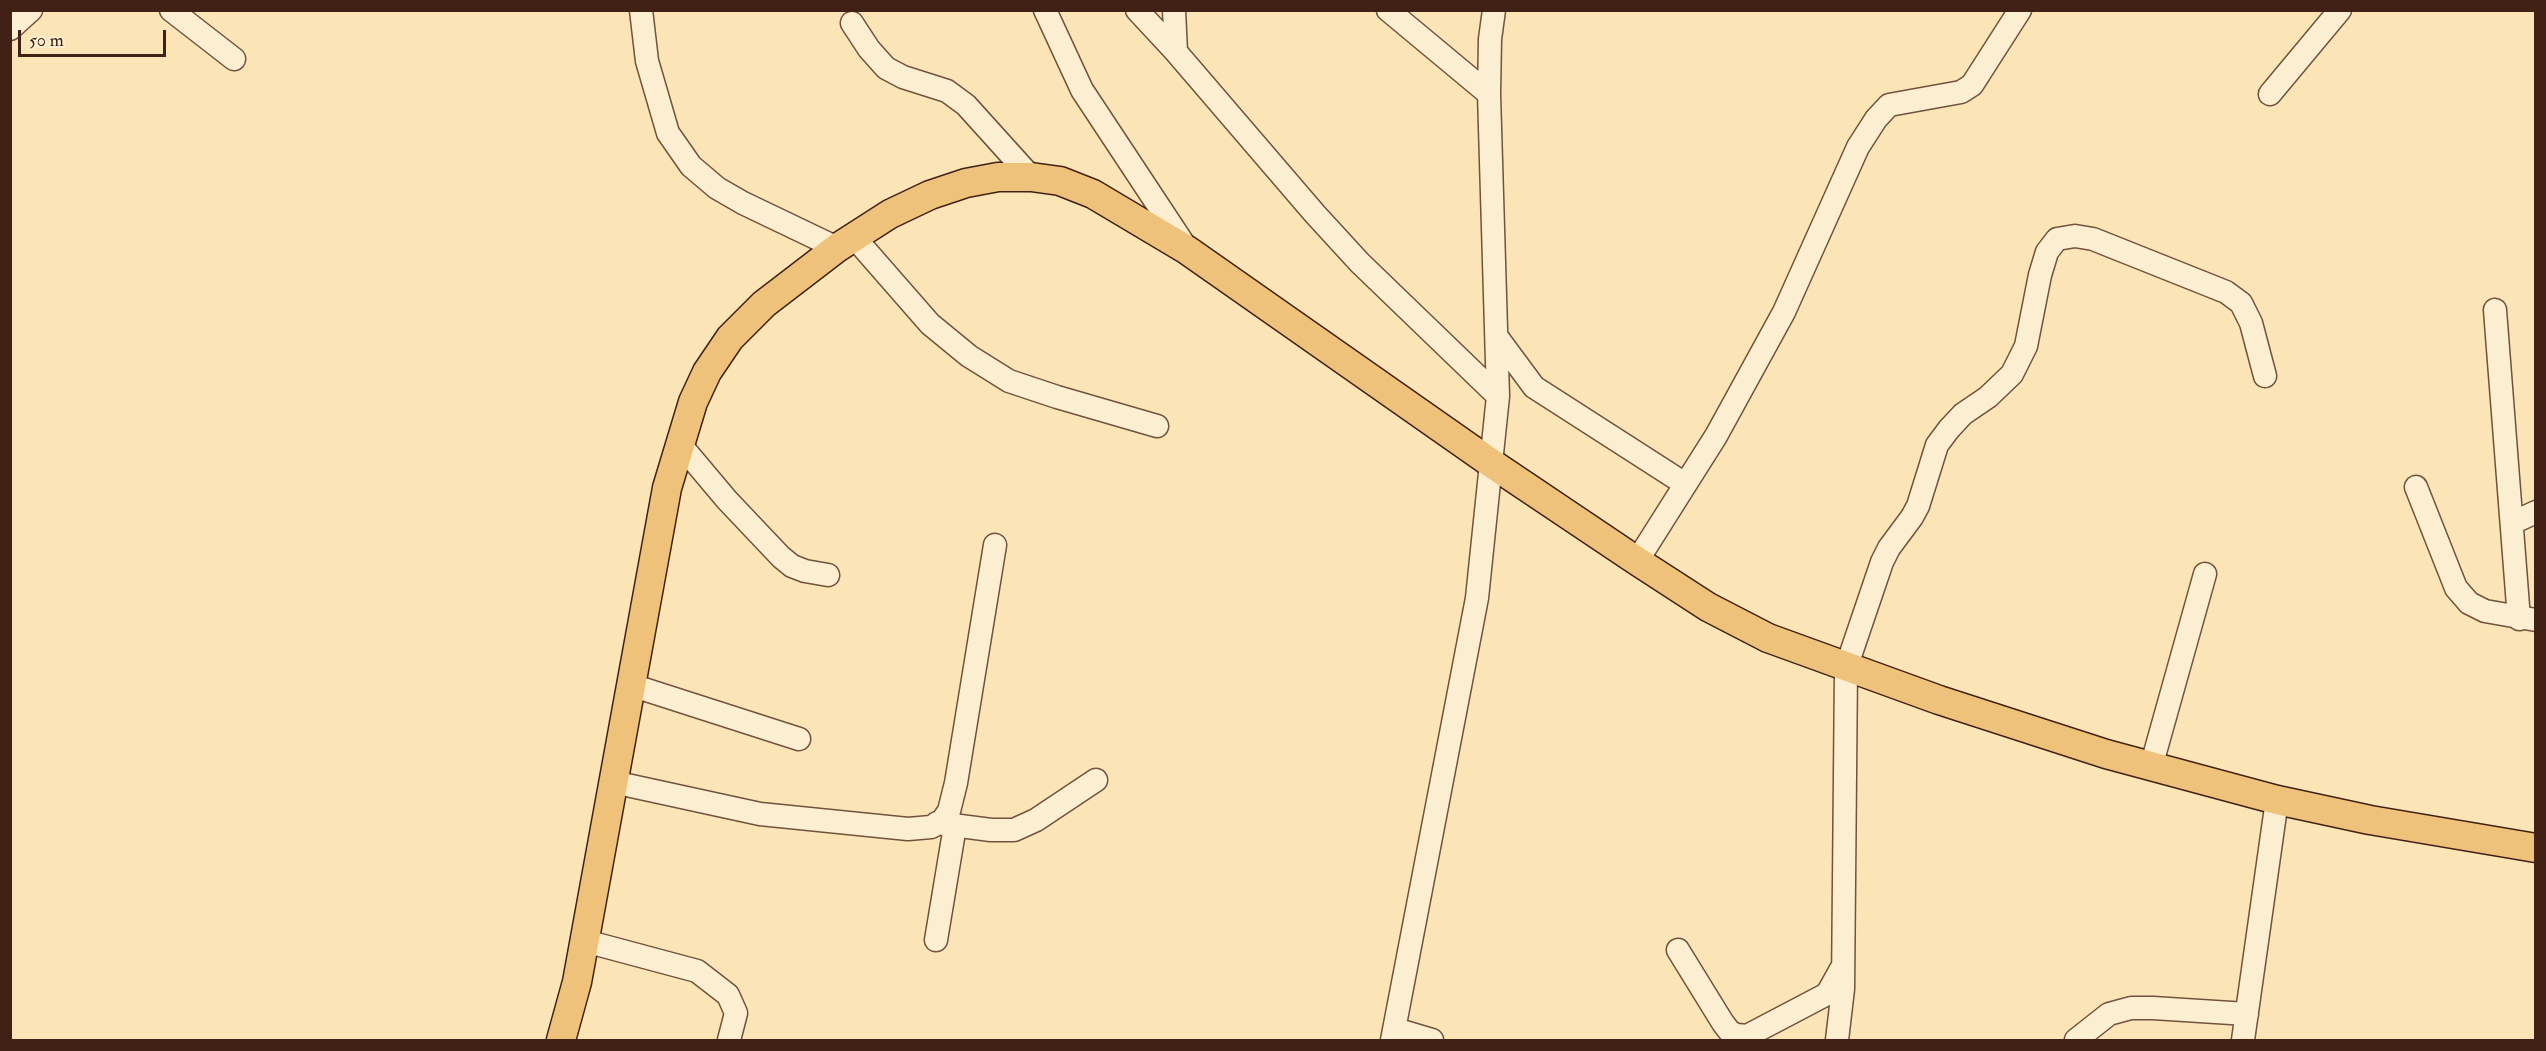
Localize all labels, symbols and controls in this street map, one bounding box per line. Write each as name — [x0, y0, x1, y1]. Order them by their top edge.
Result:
scale bar — [21, 18, 170, 56]
text: 50 m — [29, 29, 64, 52]

